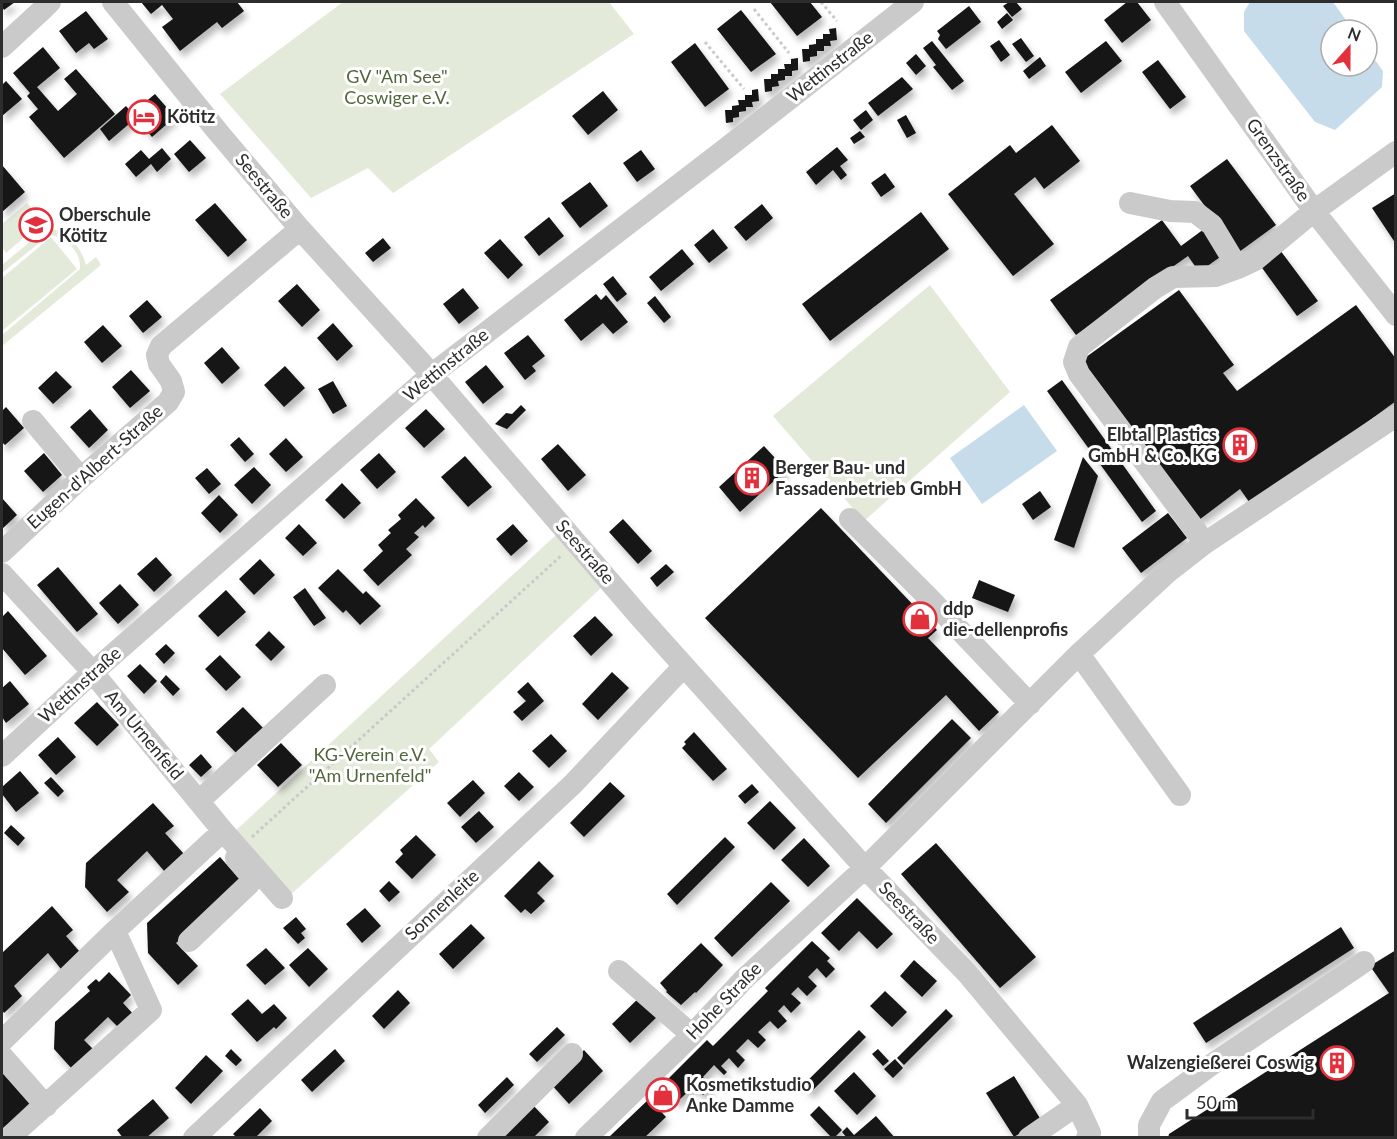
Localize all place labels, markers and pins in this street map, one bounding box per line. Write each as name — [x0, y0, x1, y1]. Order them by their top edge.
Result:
hotel icon: Kötitz — [126, 99, 162, 135]
place label: Kötitz — [167, 105, 215, 127]
place label: Oberschule Kötitz — [59, 203, 151, 246]
school or university icon: Oberschule Kötitz — [18, 207, 54, 243]
place label: Elbtal Plastics GmbH & Co. KG — [1088, 423, 1217, 466]
building icon: Elbtal Plastics GmbH & Co. KG — [1222, 427, 1258, 463]
place label: Berger Bau- und Fassadenbetrieb GmbH — [775, 456, 962, 499]
building icon: Berger Bau- und Fassadenbetrieb GmbH — [734, 460, 770, 496]
place label: ddp die-dellenprofis — [943, 597, 1068, 640]
shop icon: ddp die-dellenprofis — [902, 601, 938, 637]
building icon: Walzengießerei Coswig — [1319, 1045, 1355, 1081]
place label: Walzengießerei Coswig — [1127, 1051, 1314, 1073]
place label: Kosmetikstudio Anke Damme — [685, 1073, 812, 1116]
shop icon: Kosmetikstudio Anke Damme — [645, 1077, 681, 1113]

